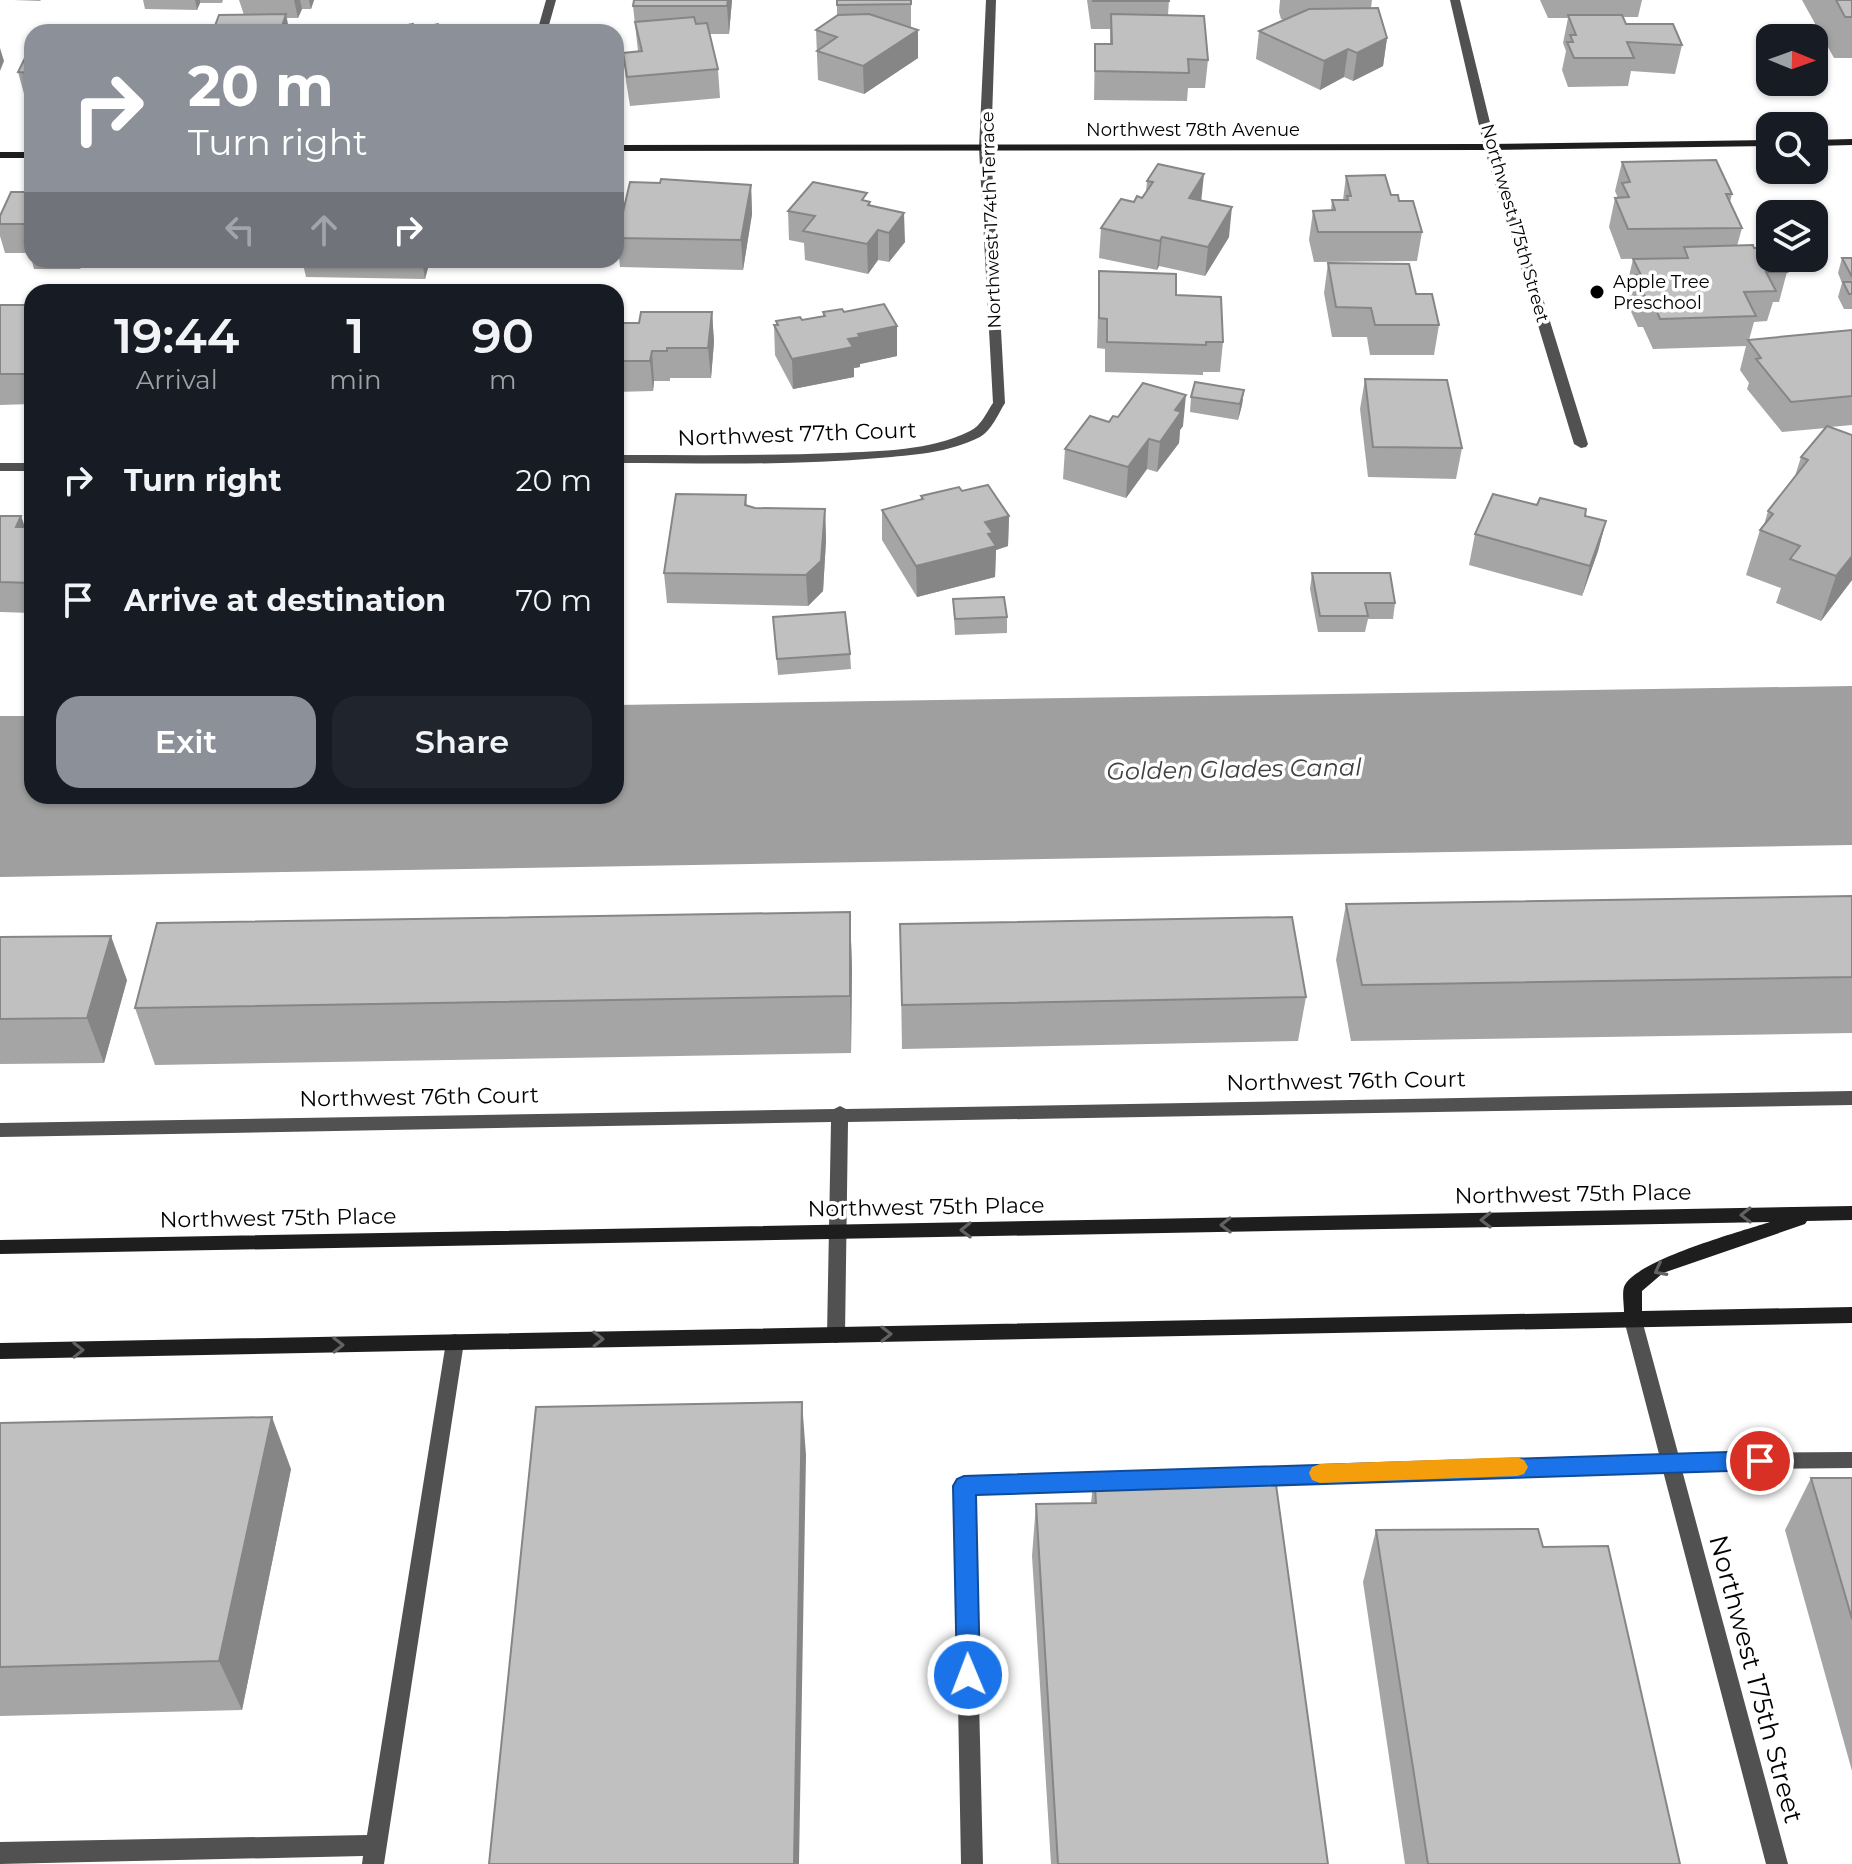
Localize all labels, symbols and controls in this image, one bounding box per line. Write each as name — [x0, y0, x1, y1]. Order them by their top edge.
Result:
north arrow — [1756, 24, 1828, 96]
map controls — [1756, 24, 1828, 272]
text: 20 m — [188, 52, 334, 120]
icon: right — [56, 56, 160, 160]
street label: Northwest 174th Terrace — [976, 111, 1006, 329]
button: search — [1756, 112, 1828, 184]
street label: Northwest 78th Avenue — [1086, 119, 1300, 141]
text: Turn right — [188, 120, 368, 164]
street label: Northwest 175th Street — [1476, 121, 1554, 325]
button: layers — [1756, 200, 1828, 272]
icon: left — [218, 208, 262, 252]
icon: ahead — [302, 208, 346, 252]
icon: right — [386, 208, 430, 252]
place label: Apple Tree Preschool — [1613, 271, 1710, 314]
marker: Apple Tree Preschool — [1588, 283, 1606, 301]
text: 19:44 — [114, 307, 239, 365]
text: 1 — [346, 307, 365, 365]
text: 90 — [472, 307, 534, 365]
text: Arrival — [136, 364, 218, 396]
text: min — [329, 364, 382, 396]
text: m — [489, 364, 517, 396]
street label: Northwest 77th Court — [677, 416, 917, 452]
icon: right — [56, 458, 100, 502]
text: Turn right — [124, 462, 281, 499]
text: 20 m — [515, 462, 592, 499]
icon: arrive — [56, 578, 100, 622]
text: Arrive at destination — [124, 582, 446, 619]
text: 70 m — [515, 582, 592, 619]
button: Exit — [56, 696, 316, 788]
button: Share — [332, 696, 592, 788]
water label: Golden Glades Canal — [1106, 752, 1362, 786]
street label: Northwest 76th Court — [1226, 1065, 1466, 1097]
street label: Northwest 76th Court — [299, 1081, 539, 1113]
street label: Northwest 75th Place — [1454, 1178, 1692, 1210]
street label: Northwest 75th Place — [807, 1191, 1045, 1223]
street label: Northwest 75th Place — [159, 1202, 397, 1234]
one-way arrow — [1739, 1207, 1752, 1224]
one-way arrow — [1479, 1211, 1492, 1229]
one-way arrow — [1219, 1216, 1232, 1234]
one-way arrow — [959, 1221, 972, 1239]
one-way arrow — [1654, 1260, 1668, 1275]
one-way arrow — [880, 1325, 893, 1342]
one-way arrow — [592, 1331, 605, 1348]
one-way arrow — [332, 1336, 345, 1353]
one-way arrow — [72, 1341, 85, 1358]
pin — [1726, 1427, 1794, 1495]
icon: arrive — [1738, 1439, 1782, 1483]
street label: Northwest 175th Street — [1702, 1532, 1810, 1826]
position arrow — [926, 1633, 1010, 1717]

